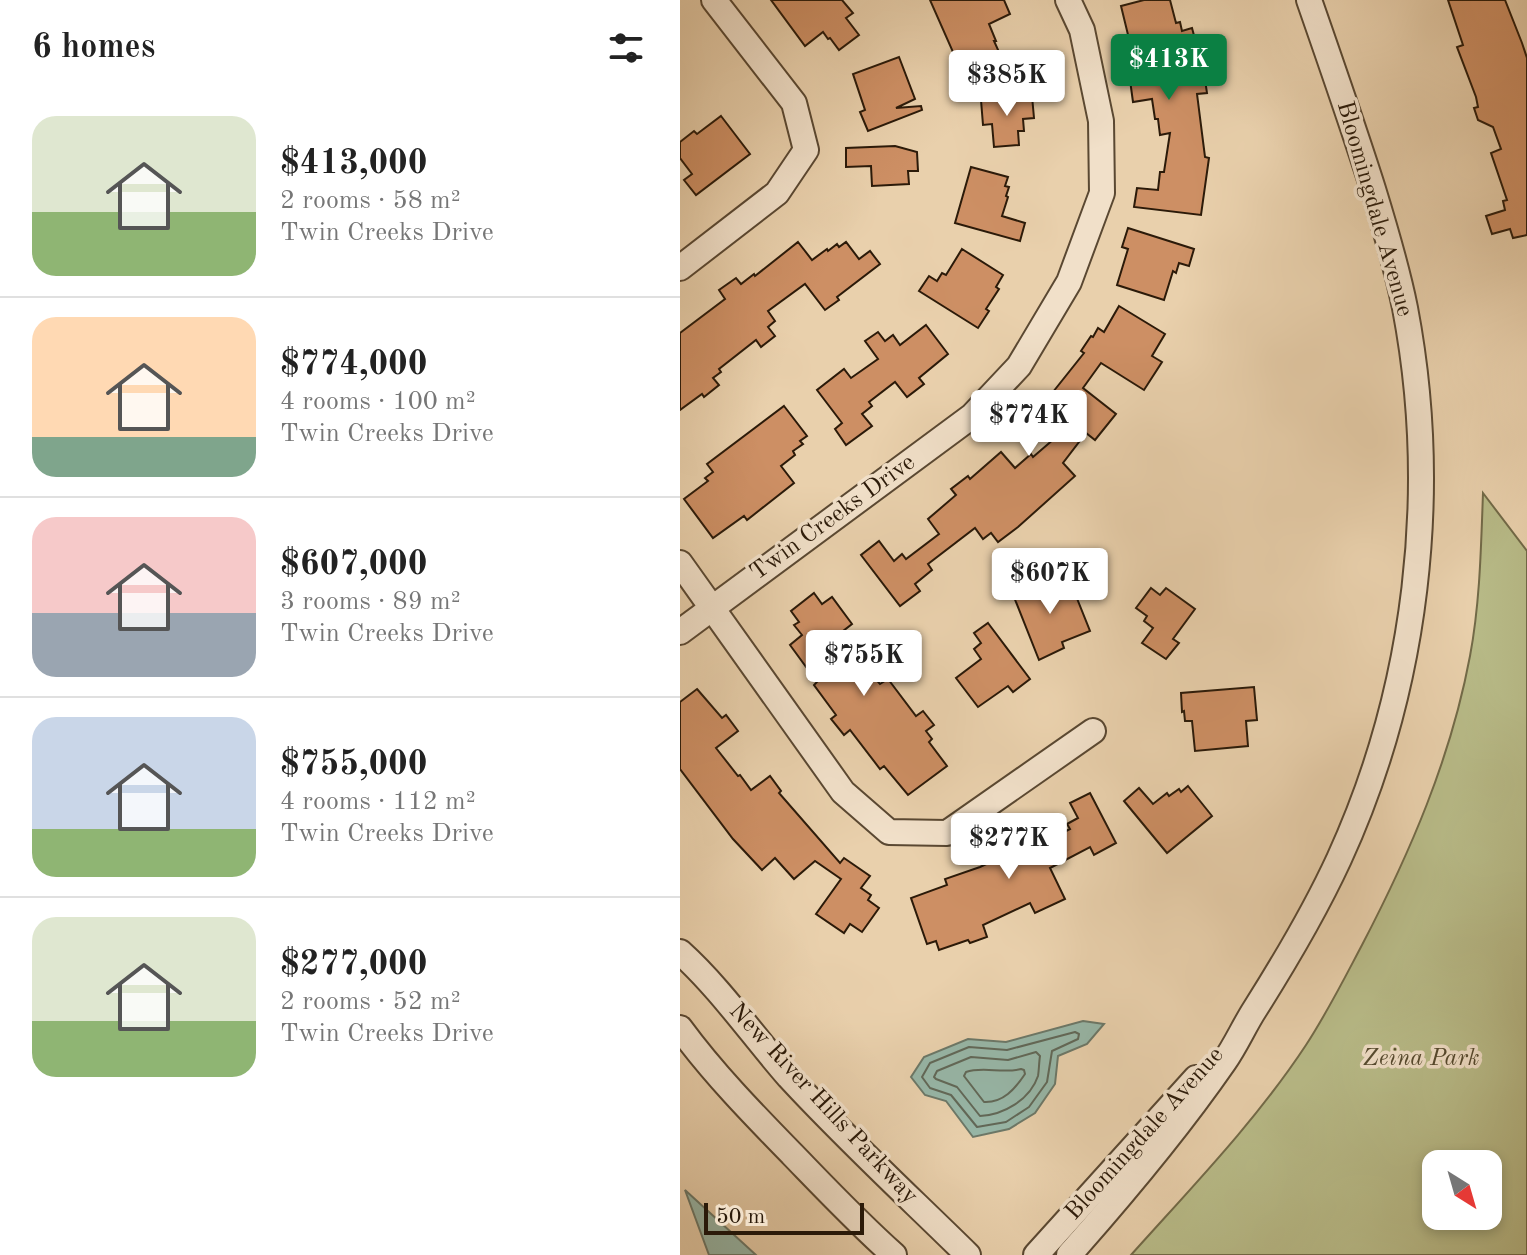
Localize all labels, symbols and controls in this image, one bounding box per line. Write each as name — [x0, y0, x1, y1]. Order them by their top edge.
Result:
icon: filters — [604, 26, 648, 70]
text: 6 homes — [32, 31, 155, 65]
pin: $413K — [1113, 34, 1225, 102]
text: $413K — [1129, 47, 1209, 73]
pin: $385K — [951, 50, 1063, 118]
text: $385K — [967, 63, 1047, 89]
street label: Bloomingdale Avenue — [1332, 98, 1416, 320]
text: $413,000 — [280, 147, 428, 181]
icon: home — [96, 148, 192, 244]
text: 2 rooms · 58 m² — [280, 188, 461, 214]
text: Twin Creeks Drive — [280, 220, 494, 246]
text: $774,000 — [280, 348, 428, 382]
icon: home — [96, 349, 192, 445]
text: 4 rooms · 100 m² — [280, 389, 476, 415]
pin: $774K — [973, 390, 1085, 458]
text: $774K — [989, 403, 1069, 429]
text: Twin Creeks Drive — [280, 421, 494, 447]
street label: Twin Creeks Drive — [746, 450, 920, 586]
text: $607,000 — [280, 548, 428, 582]
pin: $607K — [994, 548, 1106, 616]
icon: home — [96, 549, 192, 645]
text: $607K — [1010, 561, 1090, 587]
text: 3 rooms · 89 m² — [280, 589, 461, 615]
text: Twin Creeks Drive — [280, 621, 494, 647]
pin: $755K — [808, 630, 920, 698]
text: $755K — [824, 643, 904, 669]
text: $755,000 — [280, 748, 428, 782]
icon: home — [96, 749, 192, 845]
text: 4 rooms · 112 m² — [280, 789, 476, 815]
pin: $277K — [953, 813, 1065, 881]
text: Twin Creeks Drive — [280, 821, 494, 847]
text: $277K — [969, 826, 1049, 852]
text: $277,000 — [280, 948, 428, 982]
icon: home — [96, 949, 192, 1045]
text: 2 rooms · 52 m² — [280, 989, 461, 1015]
street label: New River Hills Parkway — [724, 999, 922, 1209]
text: Twin Creeks Drive — [280, 1021, 494, 1047]
street label: Bloomingdale Avenue — [1061, 1043, 1229, 1225]
park label: Zeina Park — [1362, 1047, 1480, 1071]
north arrow — [1422, 1150, 1502, 1230]
map controls — [1422, 1150, 1502, 1230]
scale bar — [704, 1199, 864, 1235]
text: 50 m — [716, 1206, 765, 1228]

